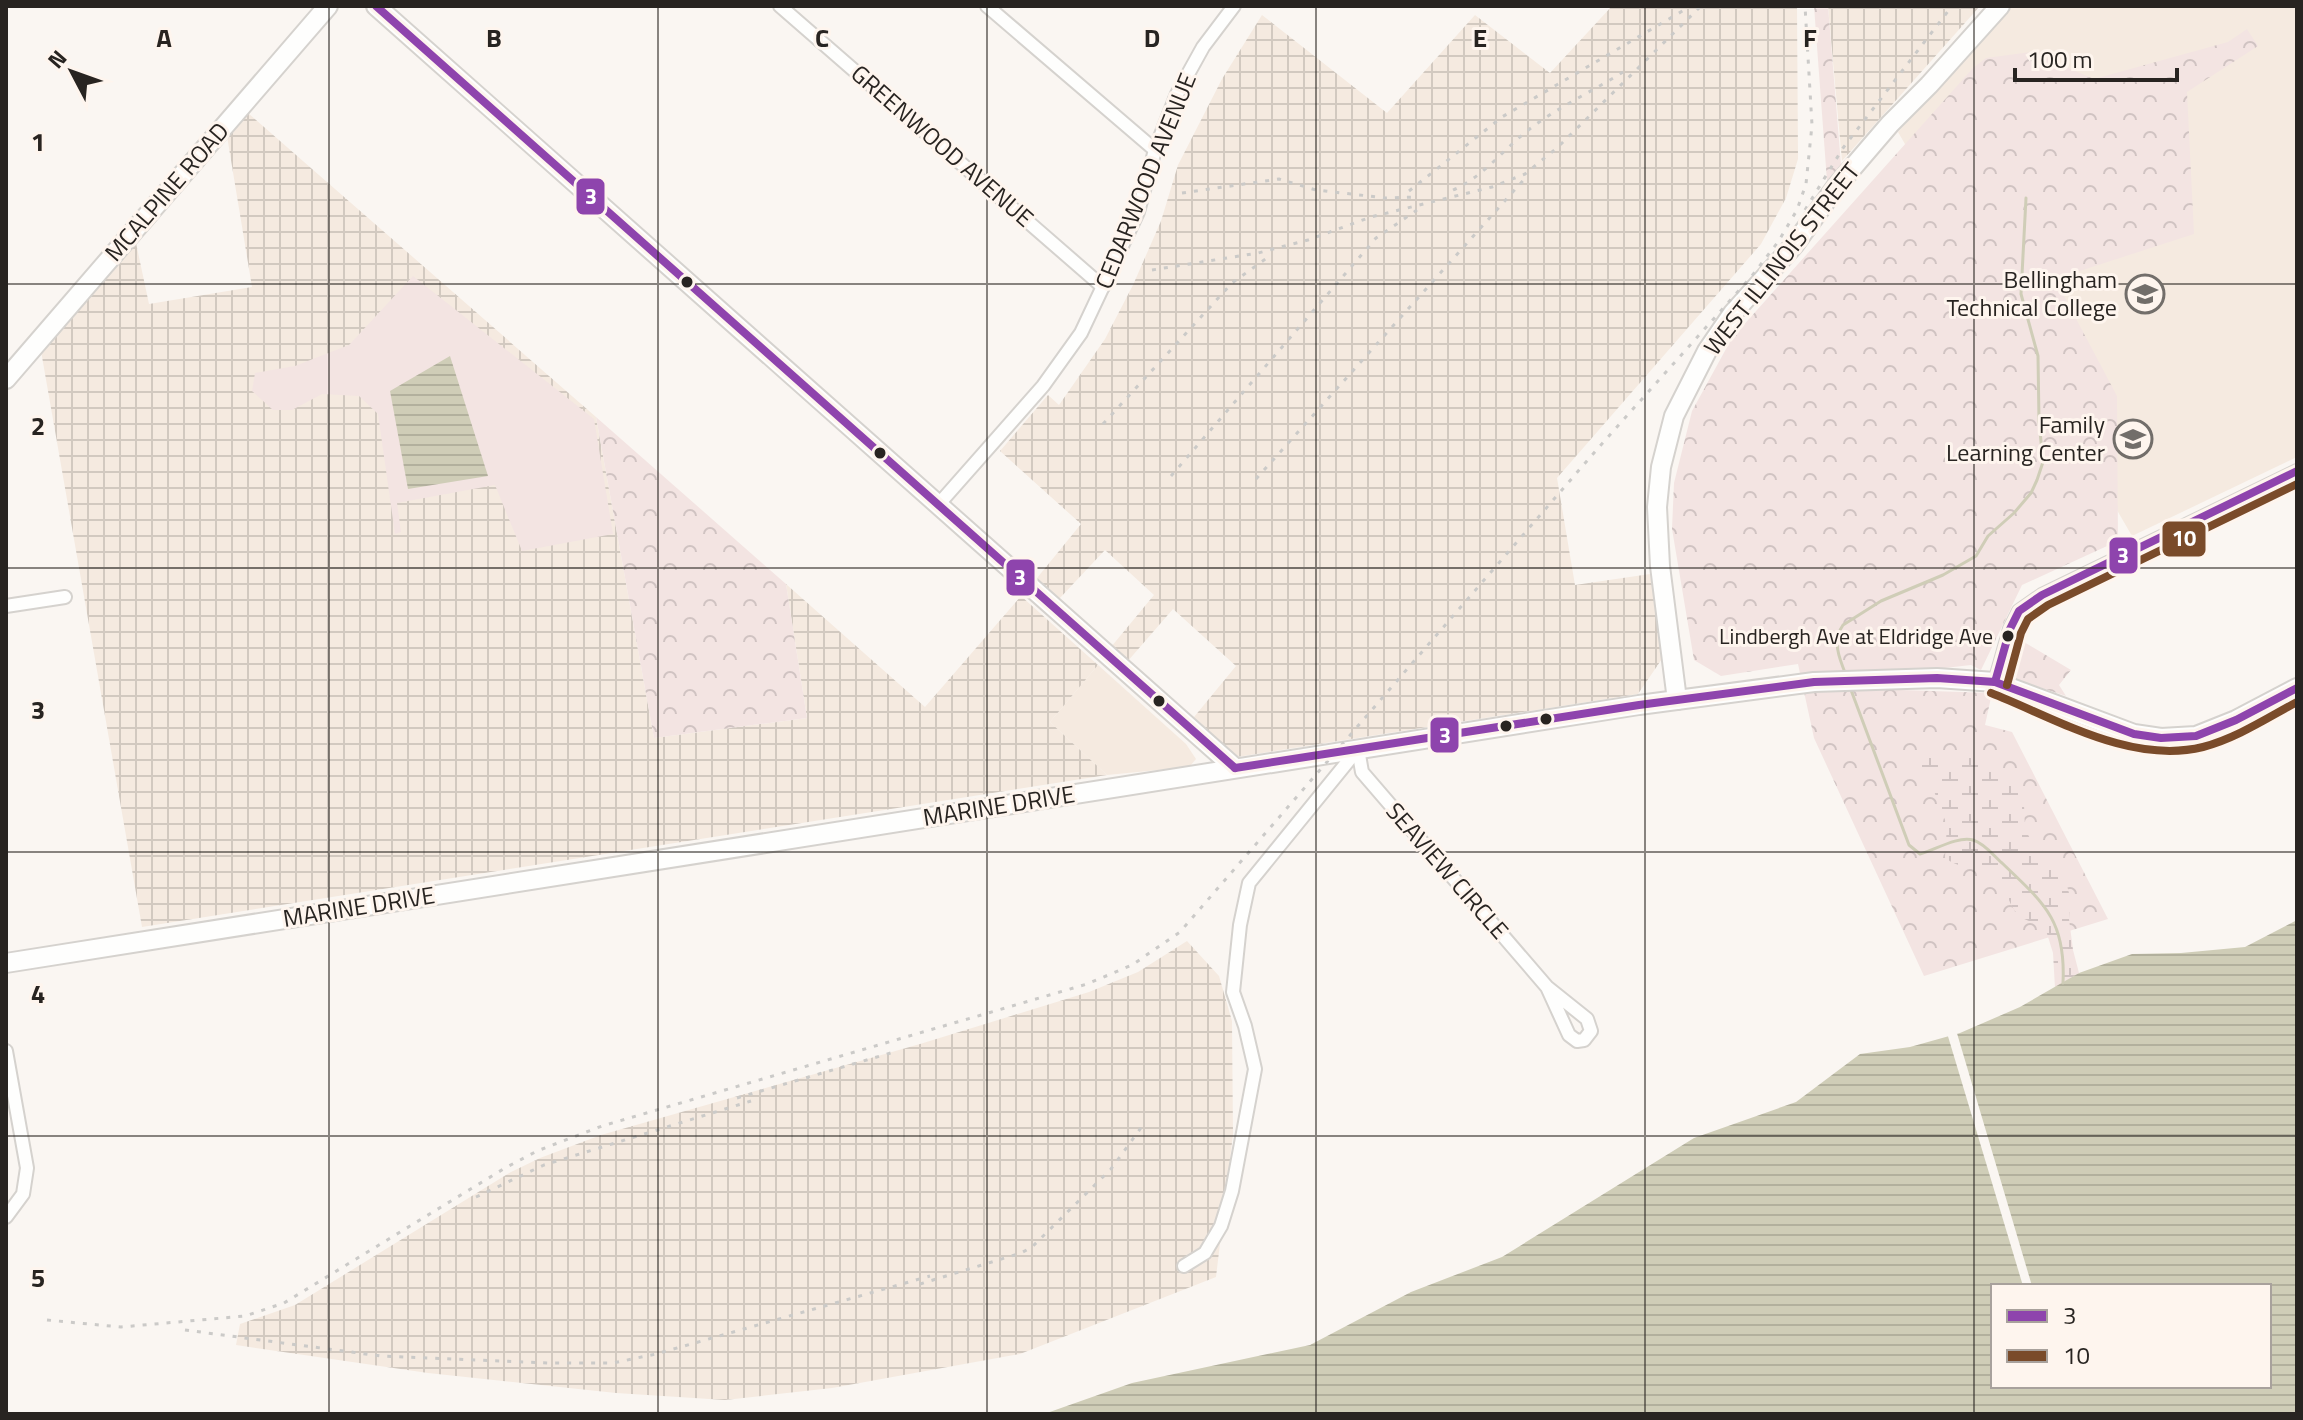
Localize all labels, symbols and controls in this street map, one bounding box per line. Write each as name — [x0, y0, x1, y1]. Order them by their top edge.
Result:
text: A — [156, 18, 172, 57]
text: B — [486, 18, 502, 57]
text: C — [815, 18, 829, 57]
text: D — [1144, 18, 1160, 57]
text: E — [1473, 18, 1487, 57]
text: F — [1803, 18, 1817, 57]
north arrow — [32, 32, 112, 112]
scale bar — [2015, 32, 2177, 82]
text: 100 m — [2027, 41, 2093, 77]
text: N — [39, 42, 75, 76]
street label: GREENWOOD AVENUE — [843, 56, 1042, 235]
street label: CEDARWOOD AVENUE — [1085, 67, 1205, 294]
street label: MCALPINE ROAD — [96, 114, 237, 269]
text: 1 — [31, 122, 45, 161]
street label: WEST ILLINOIS STREET — [1694, 154, 1868, 362]
line badge: 3 — [575, 177, 606, 216]
text: 3 — [585, 179, 597, 213]
place label: Bellingham Technical College — [1946, 261, 2117, 325]
school or university icon: Bellingham Technical College — [2124, 273, 2166, 315]
unlabelled marker — [679, 274, 695, 290]
text: 2 — [31, 406, 45, 445]
place label: Family Learning Center — [1946, 406, 2105, 470]
school or university icon: Family Learning Center — [2112, 418, 2154, 460]
unlabelled marker — [872, 445, 888, 461]
line badge: 10 — [2161, 520, 2207, 558]
text: 10 — [2172, 521, 2196, 555]
line badge: 3 — [2108, 536, 2139, 575]
text: 3 — [2117, 538, 2129, 572]
line badge: 3 — [1005, 558, 1036, 597]
text: 3 — [1014, 560, 1026, 594]
place label: Lindbergh Ave at Eldridge Ave — [1719, 619, 1993, 653]
marker: Lindbergh Ave at Eldridge Ave — [2000, 628, 2016, 644]
text: 3 — [31, 690, 45, 729]
unlabelled marker — [1151, 693, 1167, 709]
unlabelled marker — [1538, 711, 1554, 727]
line badge: 3 — [1429, 716, 1460, 754]
text: 3 — [1439, 718, 1451, 752]
unlabelled marker — [1498, 718, 1514, 734]
street label: MARINE DRIVE — [920, 775, 1077, 835]
street label: SEAVIEW CIRCLE — [1378, 794, 1517, 947]
street label: MARINE DRIVE — [280, 876, 437, 936]
text: 4 — [31, 974, 45, 1013]
text: 5 — [31, 1258, 45, 1297]
legend — [1991, 1284, 2271, 1388]
text: 3 — [2063, 1297, 2076, 1333]
text: 10 — [2063, 1337, 2090, 1373]

